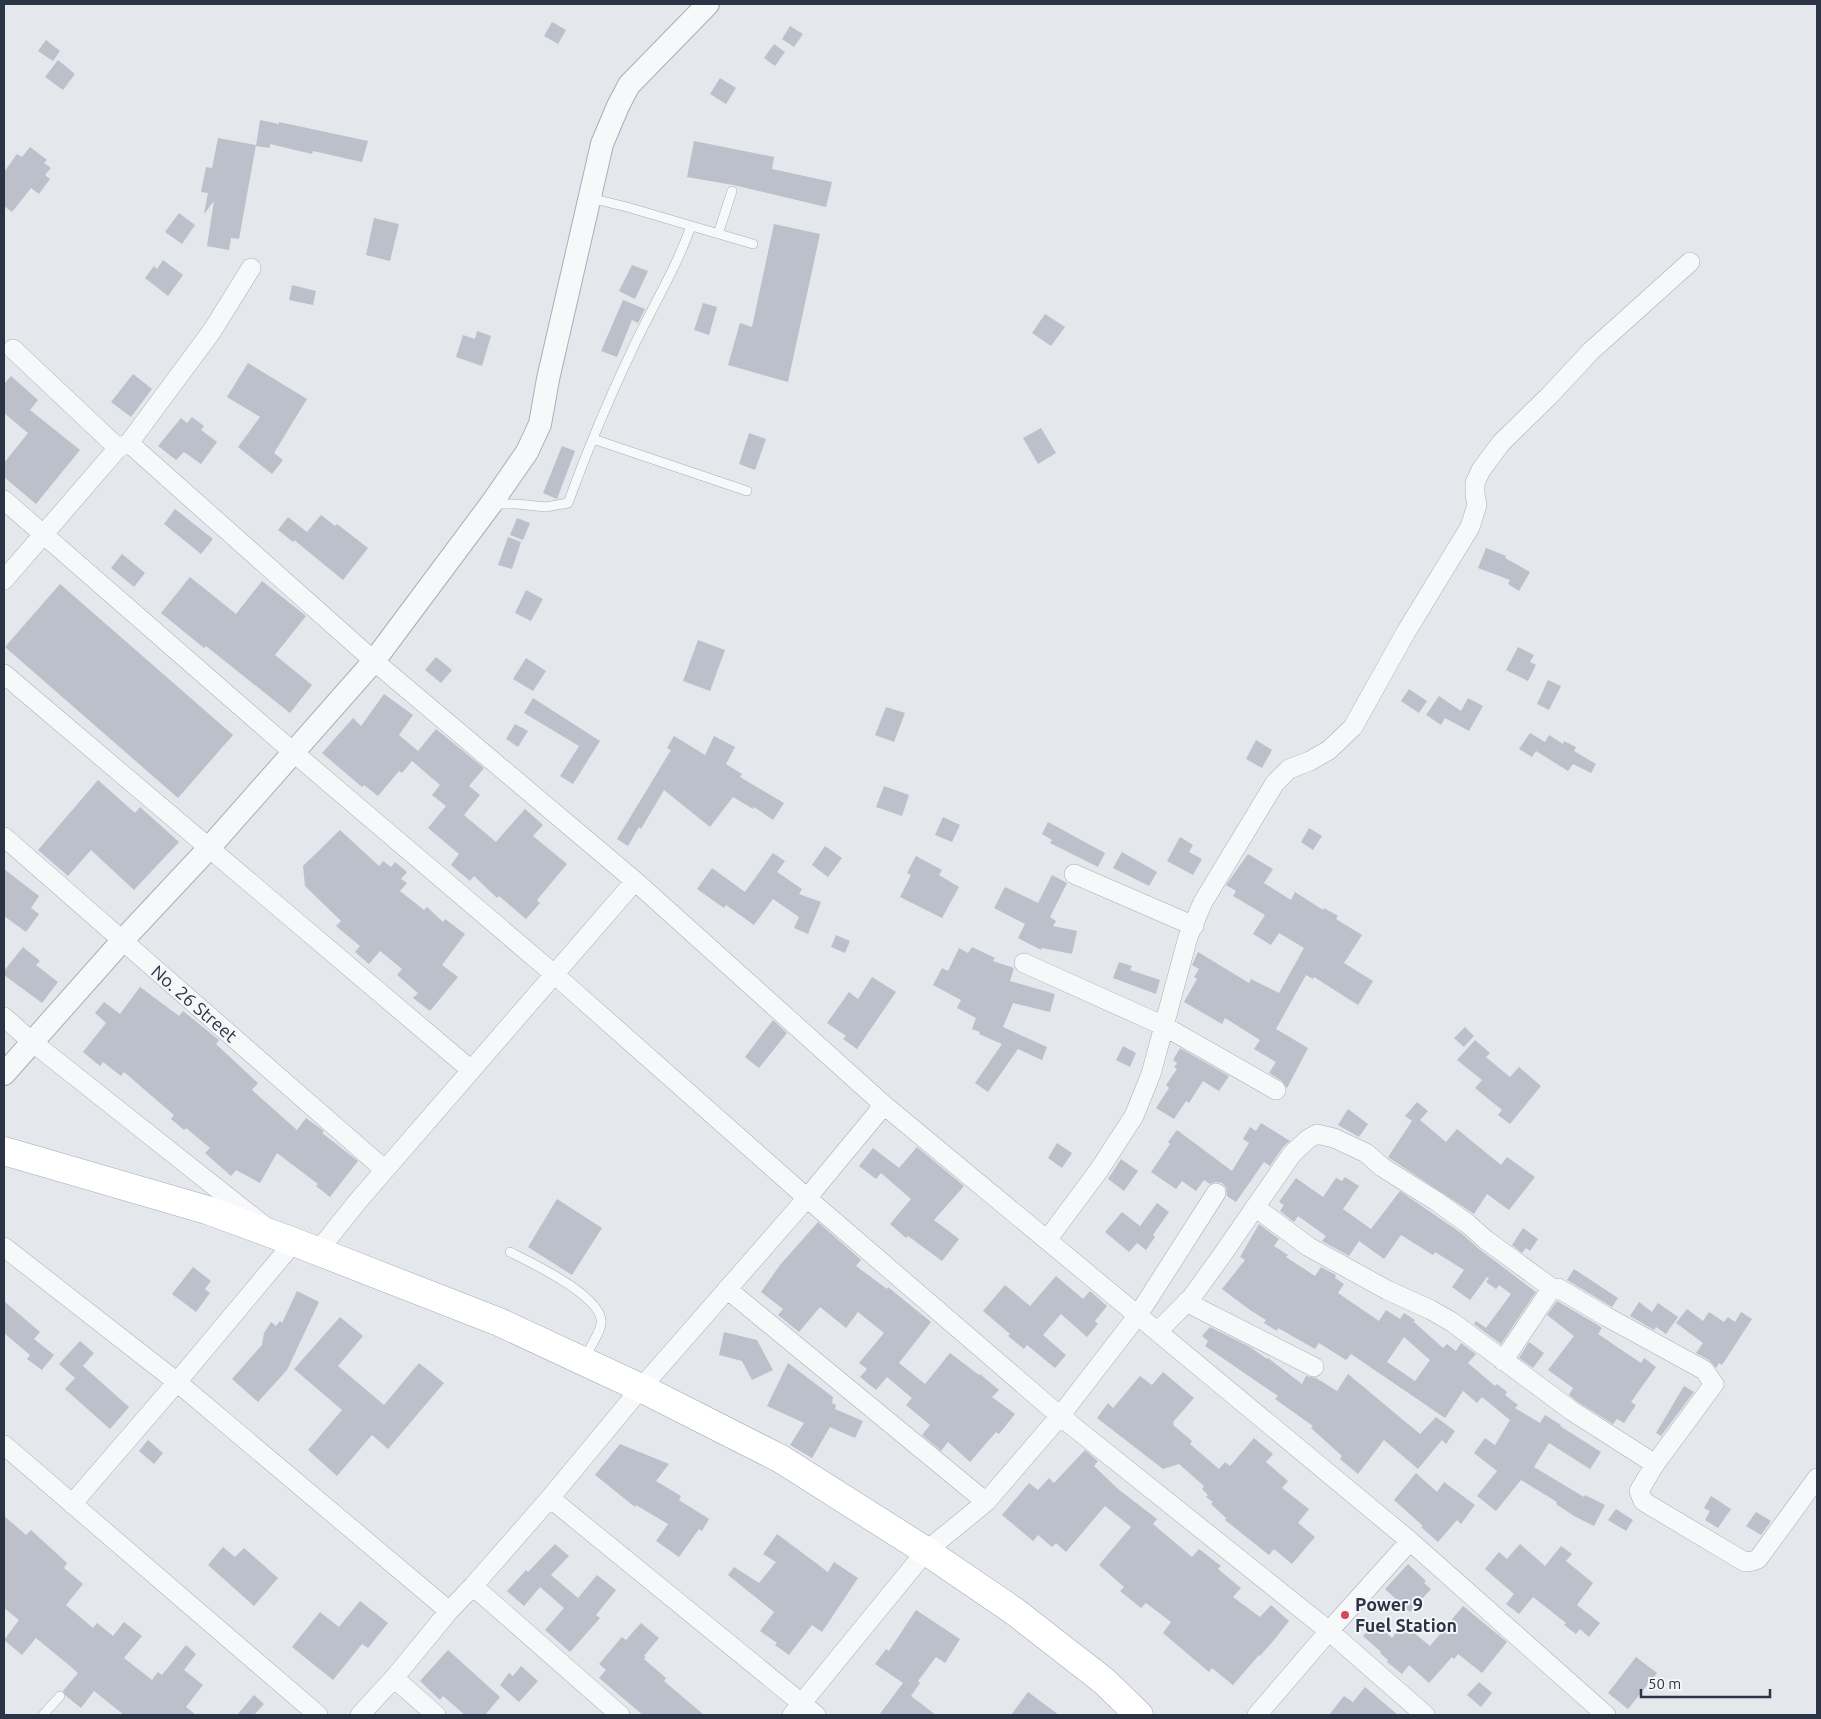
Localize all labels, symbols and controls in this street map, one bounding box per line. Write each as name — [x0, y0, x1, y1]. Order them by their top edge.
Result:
street label: No. 26 Street — [148, 961, 241, 1046]
place label: Power 9 Fuel Station — [1355, 1594, 1457, 1635]
marker: Power 9 Fuel Station — [1339, 1609, 1351, 1621]
scale bar — [1641, 1666, 1770, 1698]
text: 50 m — [1648, 1675, 1681, 1692]

